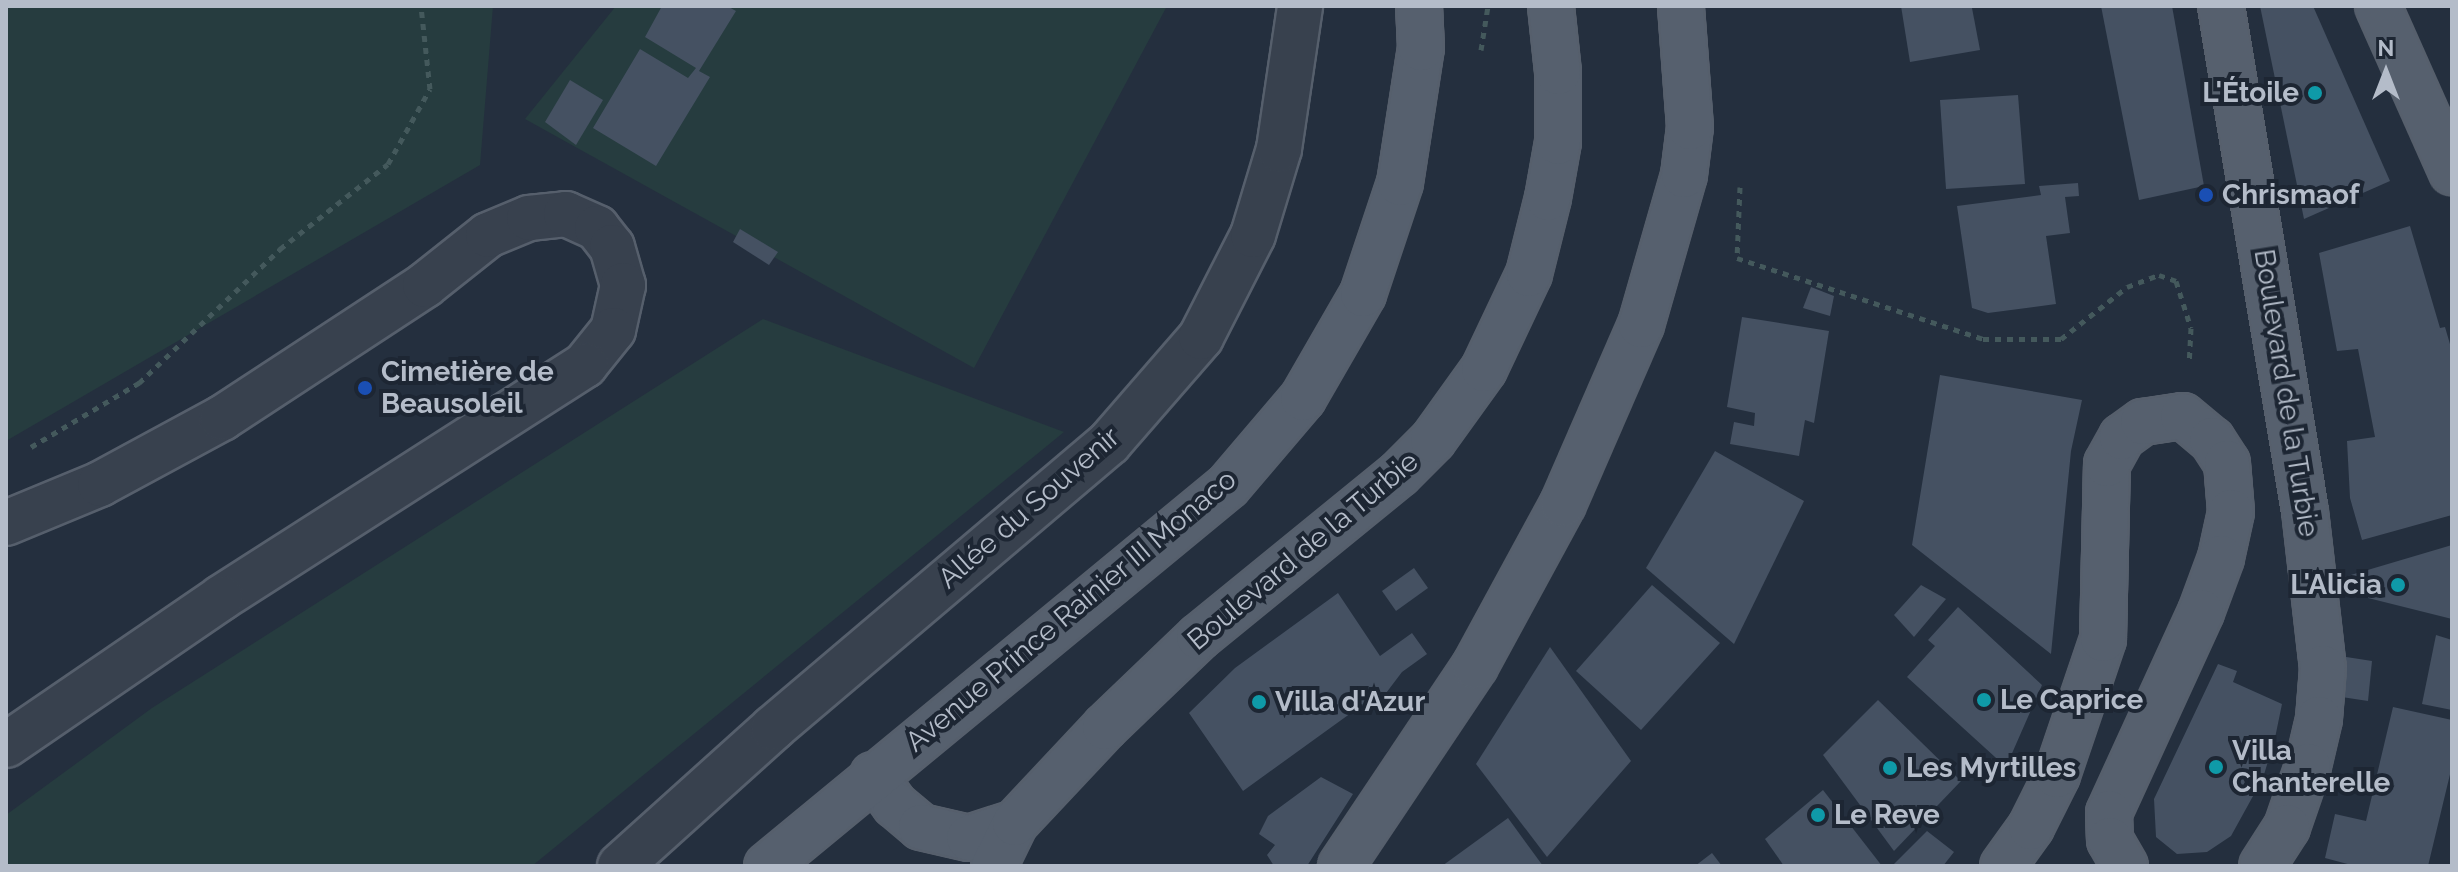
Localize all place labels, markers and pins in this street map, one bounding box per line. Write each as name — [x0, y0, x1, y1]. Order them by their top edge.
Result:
place label: L'Étoile — [2202, 76, 2299, 110]
marker: L'Étoile — [2306, 84, 2324, 102]
place label: Chrismaof — [2222, 178, 2359, 212]
marker: Chrismaof — [2197, 186, 2215, 204]
place label: Cimetière de Beausoleil — [381, 355, 554, 421]
marker: Cimetière de Beausoleil — [356, 379, 374, 397]
place label: L'Alicia — [2290, 568, 2382, 602]
marker: L'Alicia — [2389, 576, 2407, 594]
place label: Le Caprice — [2000, 683, 2143, 717]
place label: Villa d'Azur — [1275, 685, 1425, 719]
marker: Le Caprice — [1975, 691, 1993, 709]
marker: Villa d'Azur — [1250, 693, 1268, 711]
place label: Villa Chanterelle — [2232, 734, 2390, 800]
place label: Les Myrtilles — [1906, 751, 2076, 785]
marker: Villa Chanterelle — [2207, 758, 2225, 776]
marker: Les Myrtilles — [1881, 759, 1899, 777]
place label: Le Reve — [1834, 798, 1940, 832]
marker: Le Reve — [1809, 806, 1827, 824]

